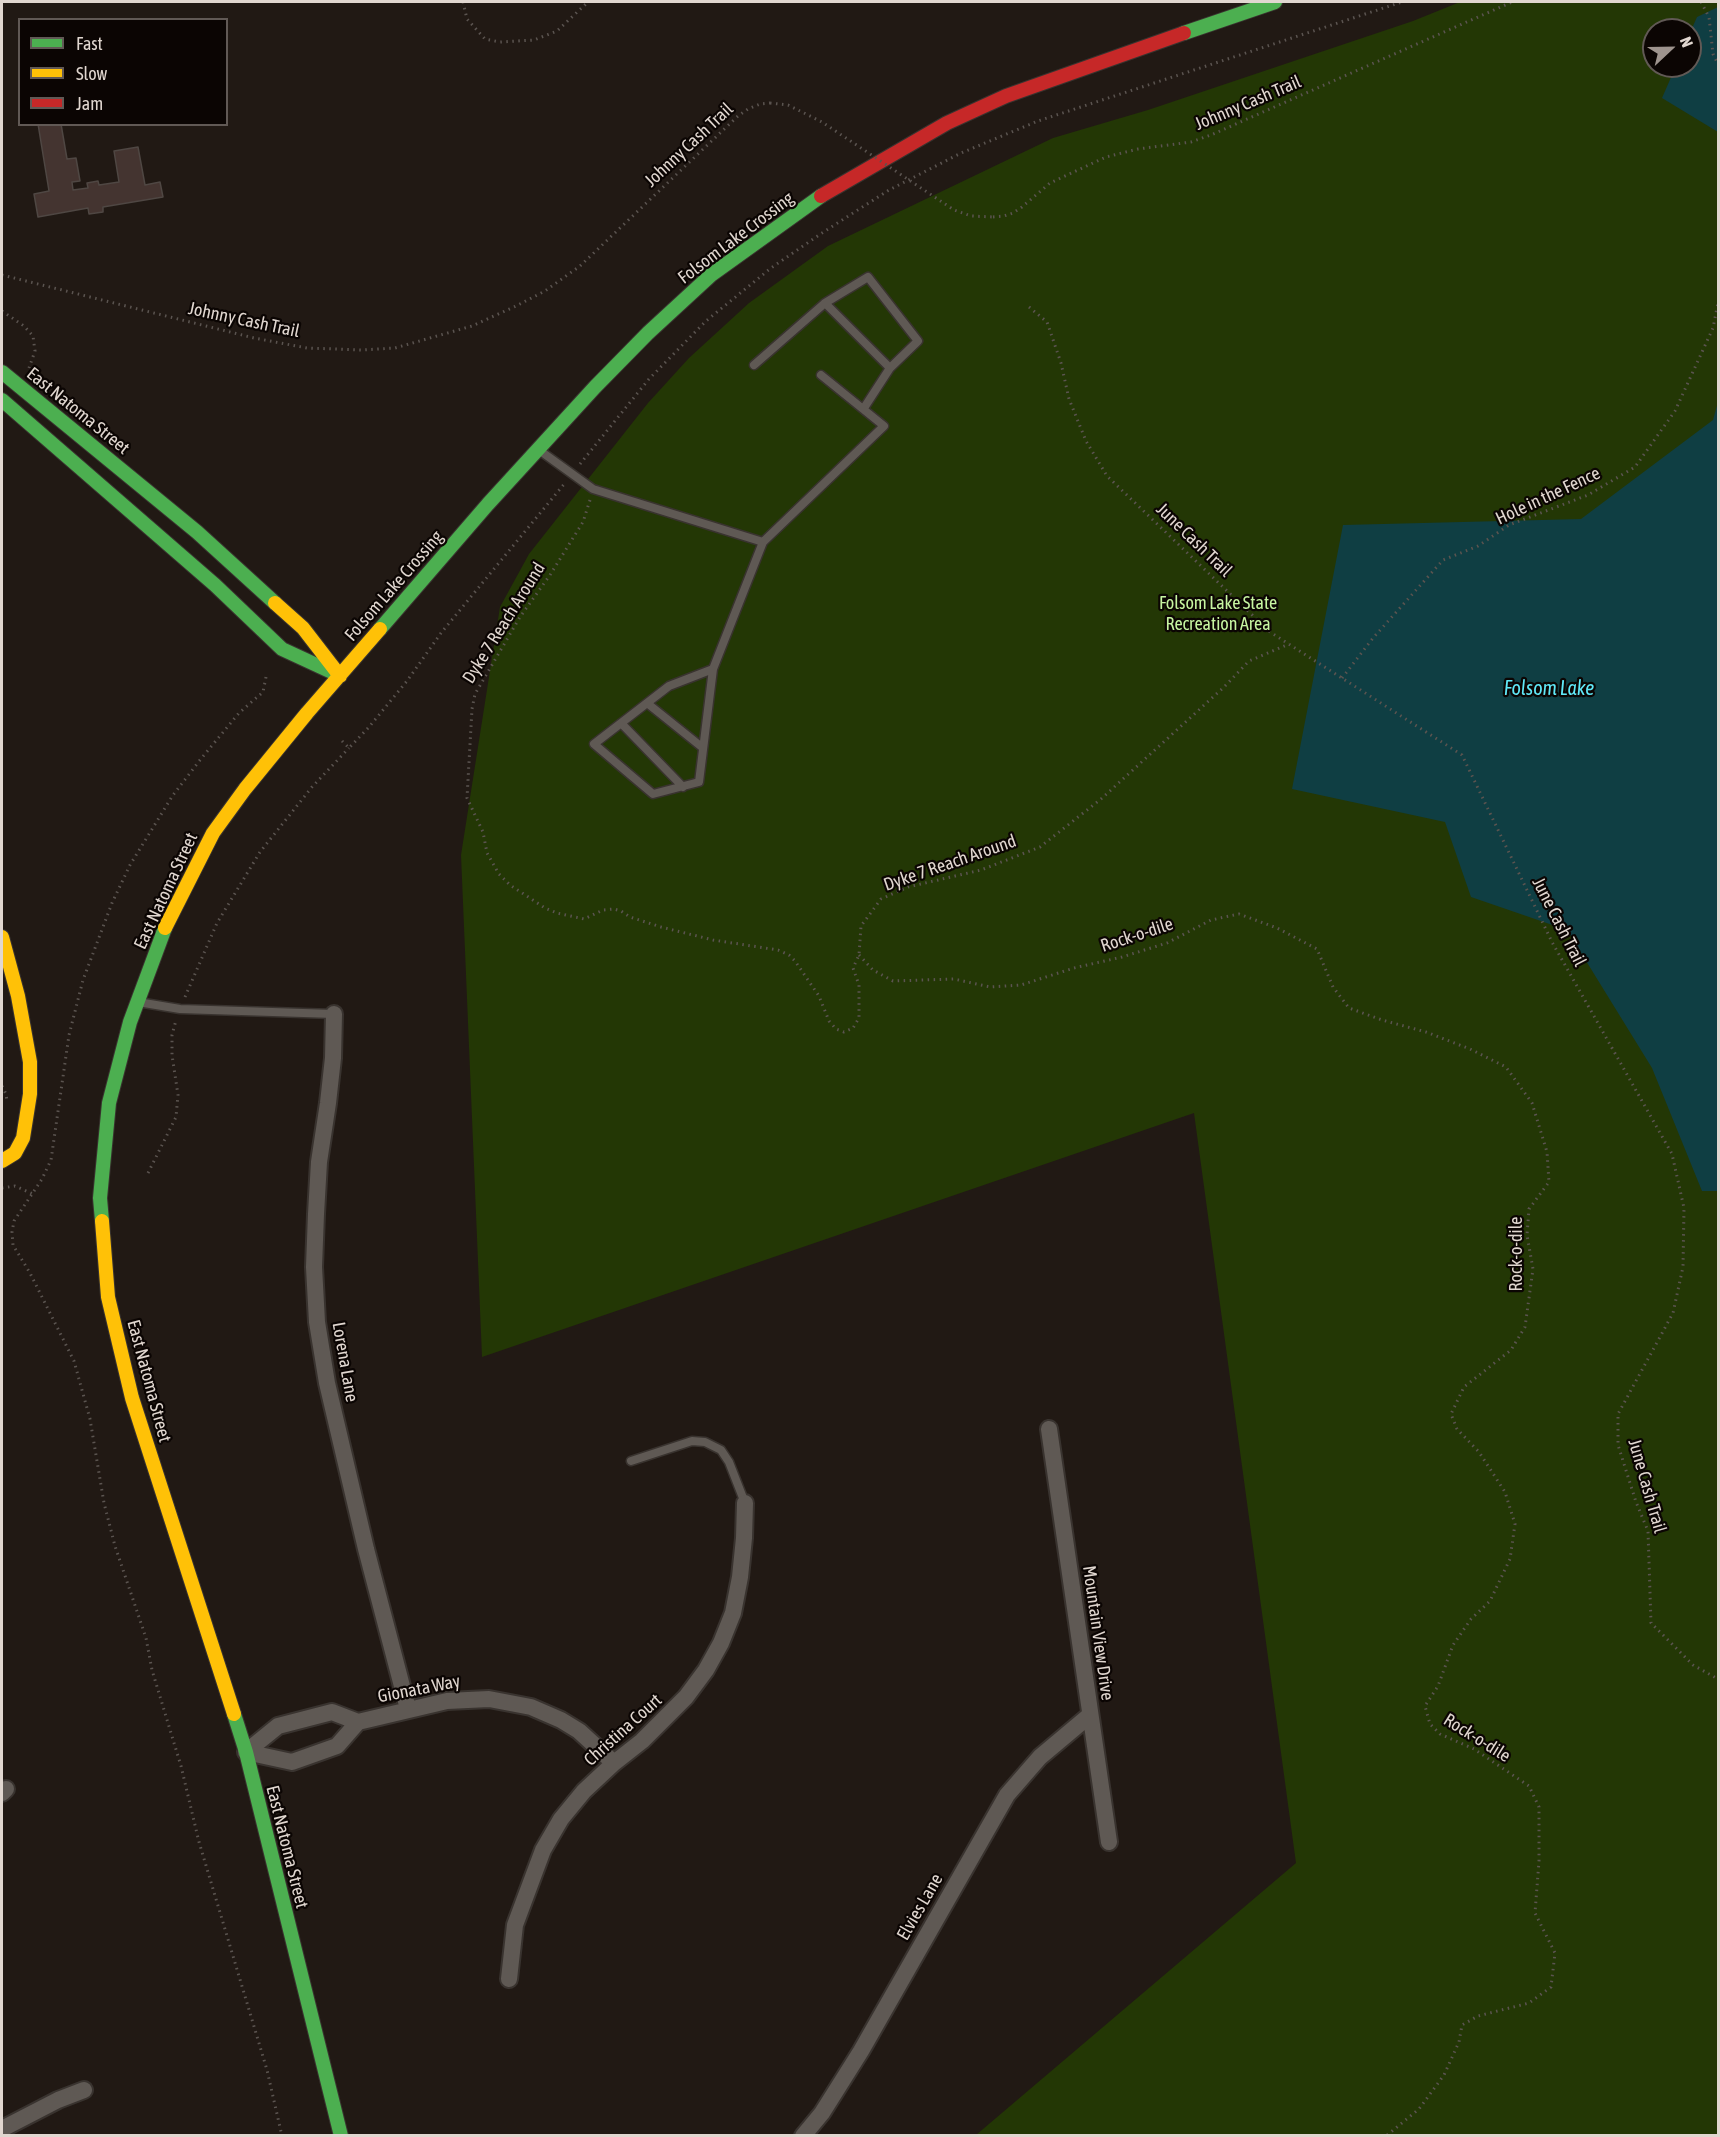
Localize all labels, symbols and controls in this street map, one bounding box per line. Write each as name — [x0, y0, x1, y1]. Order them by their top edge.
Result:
legend — [18, 18, 228, 126]
north arrow — [1642, 18, 1702, 78]
text: Fast — [76, 33, 103, 54]
text: N — [1677, 34, 1697, 50]
text: Slow — [76, 63, 107, 84]
street label: Johnny Cash Trail — [1192, 71, 1304, 135]
text: Jam — [76, 93, 103, 114]
street label: Johnny Cash Trail — [640, 98, 738, 192]
street label: Folsom Lake Crossing — [674, 188, 798, 288]
street label: Johnny Cash Trail — [186, 298, 302, 342]
street label: East Natoma Street — [22, 363, 134, 459]
street label: Hole in the Fence — [1492, 462, 1604, 530]
street label: June Cash Trail — [1152, 499, 1236, 581]
street label: Folsom Lake Crossing — [340, 526, 448, 646]
street label: Dyke 7 Reach Around — [458, 559, 550, 687]
park label: Folsom Lake State Recreation Area — [1159, 592, 1277, 634]
water label: Folsom Lake — [1504, 677, 1594, 701]
street label: East Natoma Street — [130, 829, 202, 953]
street label: Dyke 7 Reach Around — [881, 830, 1019, 896]
street label: June Cash Trail — [1527, 874, 1591, 970]
street label: Rock-o-dile — [1098, 913, 1176, 957]
street label: Rock-o-dile — [1505, 1217, 1527, 1291]
street label: East Natoma Street — [122, 1317, 176, 1445]
street label: Lorena Lane — [327, 1320, 363, 1404]
street label: June Cash Trail — [1623, 1436, 1671, 1536]
street label: Mountain View Drive — [1078, 1564, 1118, 1702]
street label: Gionata Way — [376, 1670, 462, 1708]
street label: Christina Court — [580, 1689, 666, 1771]
street label: Rock-o-dile — [1440, 1709, 1514, 1767]
street label: East Natoma Street — [261, 1783, 313, 1911]
street label: Elvies Lane — [892, 1870, 948, 1944]

